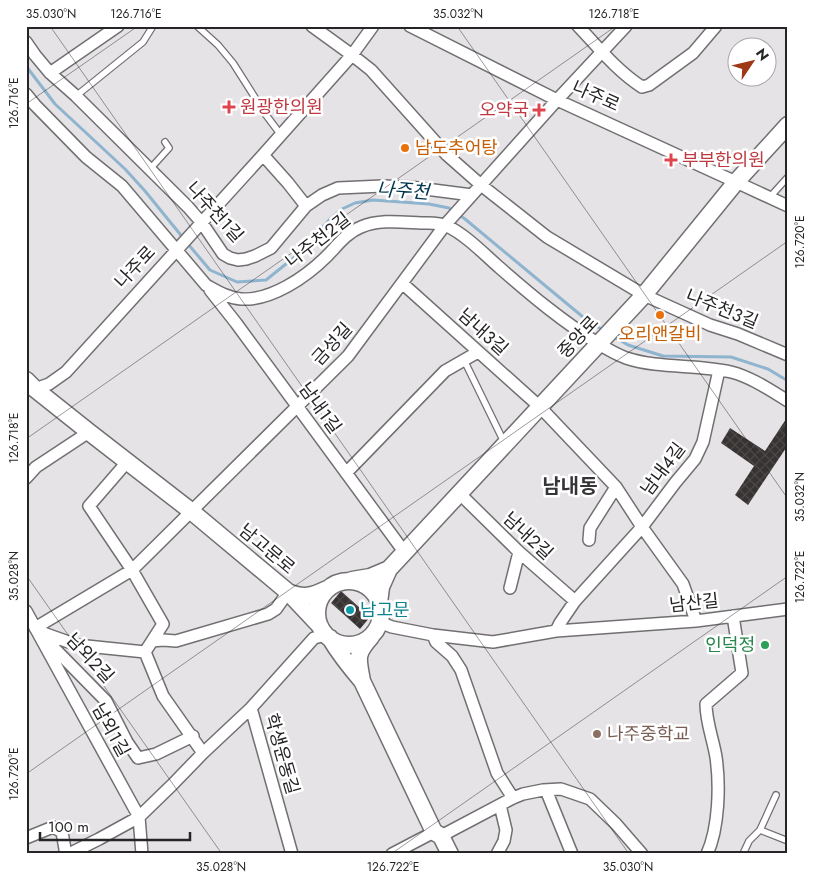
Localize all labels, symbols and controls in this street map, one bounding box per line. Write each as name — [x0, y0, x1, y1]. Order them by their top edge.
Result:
text: 35.030°N — [26, 5, 76, 23]
text: 126.716°E — [110, 5, 162, 23]
text: 35.032°N — [433, 5, 483, 23]
text: 126.718°E — [589, 5, 639, 23]
north arrow — [726, 38, 776, 88]
text: N — [751, 44, 774, 65]
street label: 나주로 — [568, 74, 624, 118]
text: 126.716°E — [5, 77, 23, 129]
place label: 원광한의원 — [240, 94, 323, 120]
place label: 오약국 — [479, 97, 529, 123]
marker: 원광한의원 — [222, 100, 236, 114]
marker: 오약국 — [533, 104, 545, 116]
place label: 남도추어탕 — [415, 135, 498, 161]
marker: 남도추어탕 — [399, 142, 411, 154]
place label: 부부한의원 — [682, 147, 765, 173]
marker: 부부한의원 — [664, 153, 678, 167]
water label: 나주천 — [376, 175, 432, 206]
street label: 나주천1길 — [180, 176, 250, 248]
street label: 나주천2길 — [280, 206, 356, 274]
text: 126.720°E — [791, 215, 809, 269]
street label: 나주로 — [109, 240, 161, 294]
street label: 나주천3길 — [682, 283, 762, 335]
street label: 남내3길 — [452, 302, 514, 362]
marker: 오리앤갈비 — [654, 309, 666, 321]
street label: 중앙로 — [552, 310, 604, 364]
street label: 금성길 — [306, 317, 358, 371]
place label: 오리앤갈비 — [619, 321, 701, 347]
street label: 남내1길 — [293, 377, 347, 439]
text: 126.718°E — [5, 413, 23, 463]
street label: 남내4길 — [635, 437, 691, 501]
district label: 남내동 — [542, 472, 598, 501]
text: 35.032°N — [791, 472, 809, 522]
street label: 남내2길 — [497, 506, 559, 566]
street label: 남고문로 — [233, 518, 301, 580]
text: 35.028°N — [5, 551, 23, 601]
text: 126.722°E — [791, 551, 809, 603]
street label: 남산길 — [668, 587, 720, 619]
place label: 남고문 — [360, 597, 410, 623]
marker: 남고문 — [344, 604, 356, 616]
street label: 남외2길 — [60, 627, 120, 689]
place label: 인덕정 — [705, 632, 755, 658]
marker: 인덕정 — [759, 639, 771, 651]
street label: 남외1길 — [86, 698, 136, 762]
street label: 학생운동길 — [258, 711, 306, 797]
place label: 나주중학교 — [607, 721, 690, 747]
marker: 나주중학교 — [591, 728, 603, 740]
text: 126.720°E — [5, 747, 23, 801]
scale bar — [40, 810, 190, 842]
text: 100 m — [48, 816, 89, 838]
text: 35.028°N — [196, 858, 246, 876]
text: 126.722°E — [367, 858, 419, 876]
text: 35.030°N — [603, 858, 653, 876]

